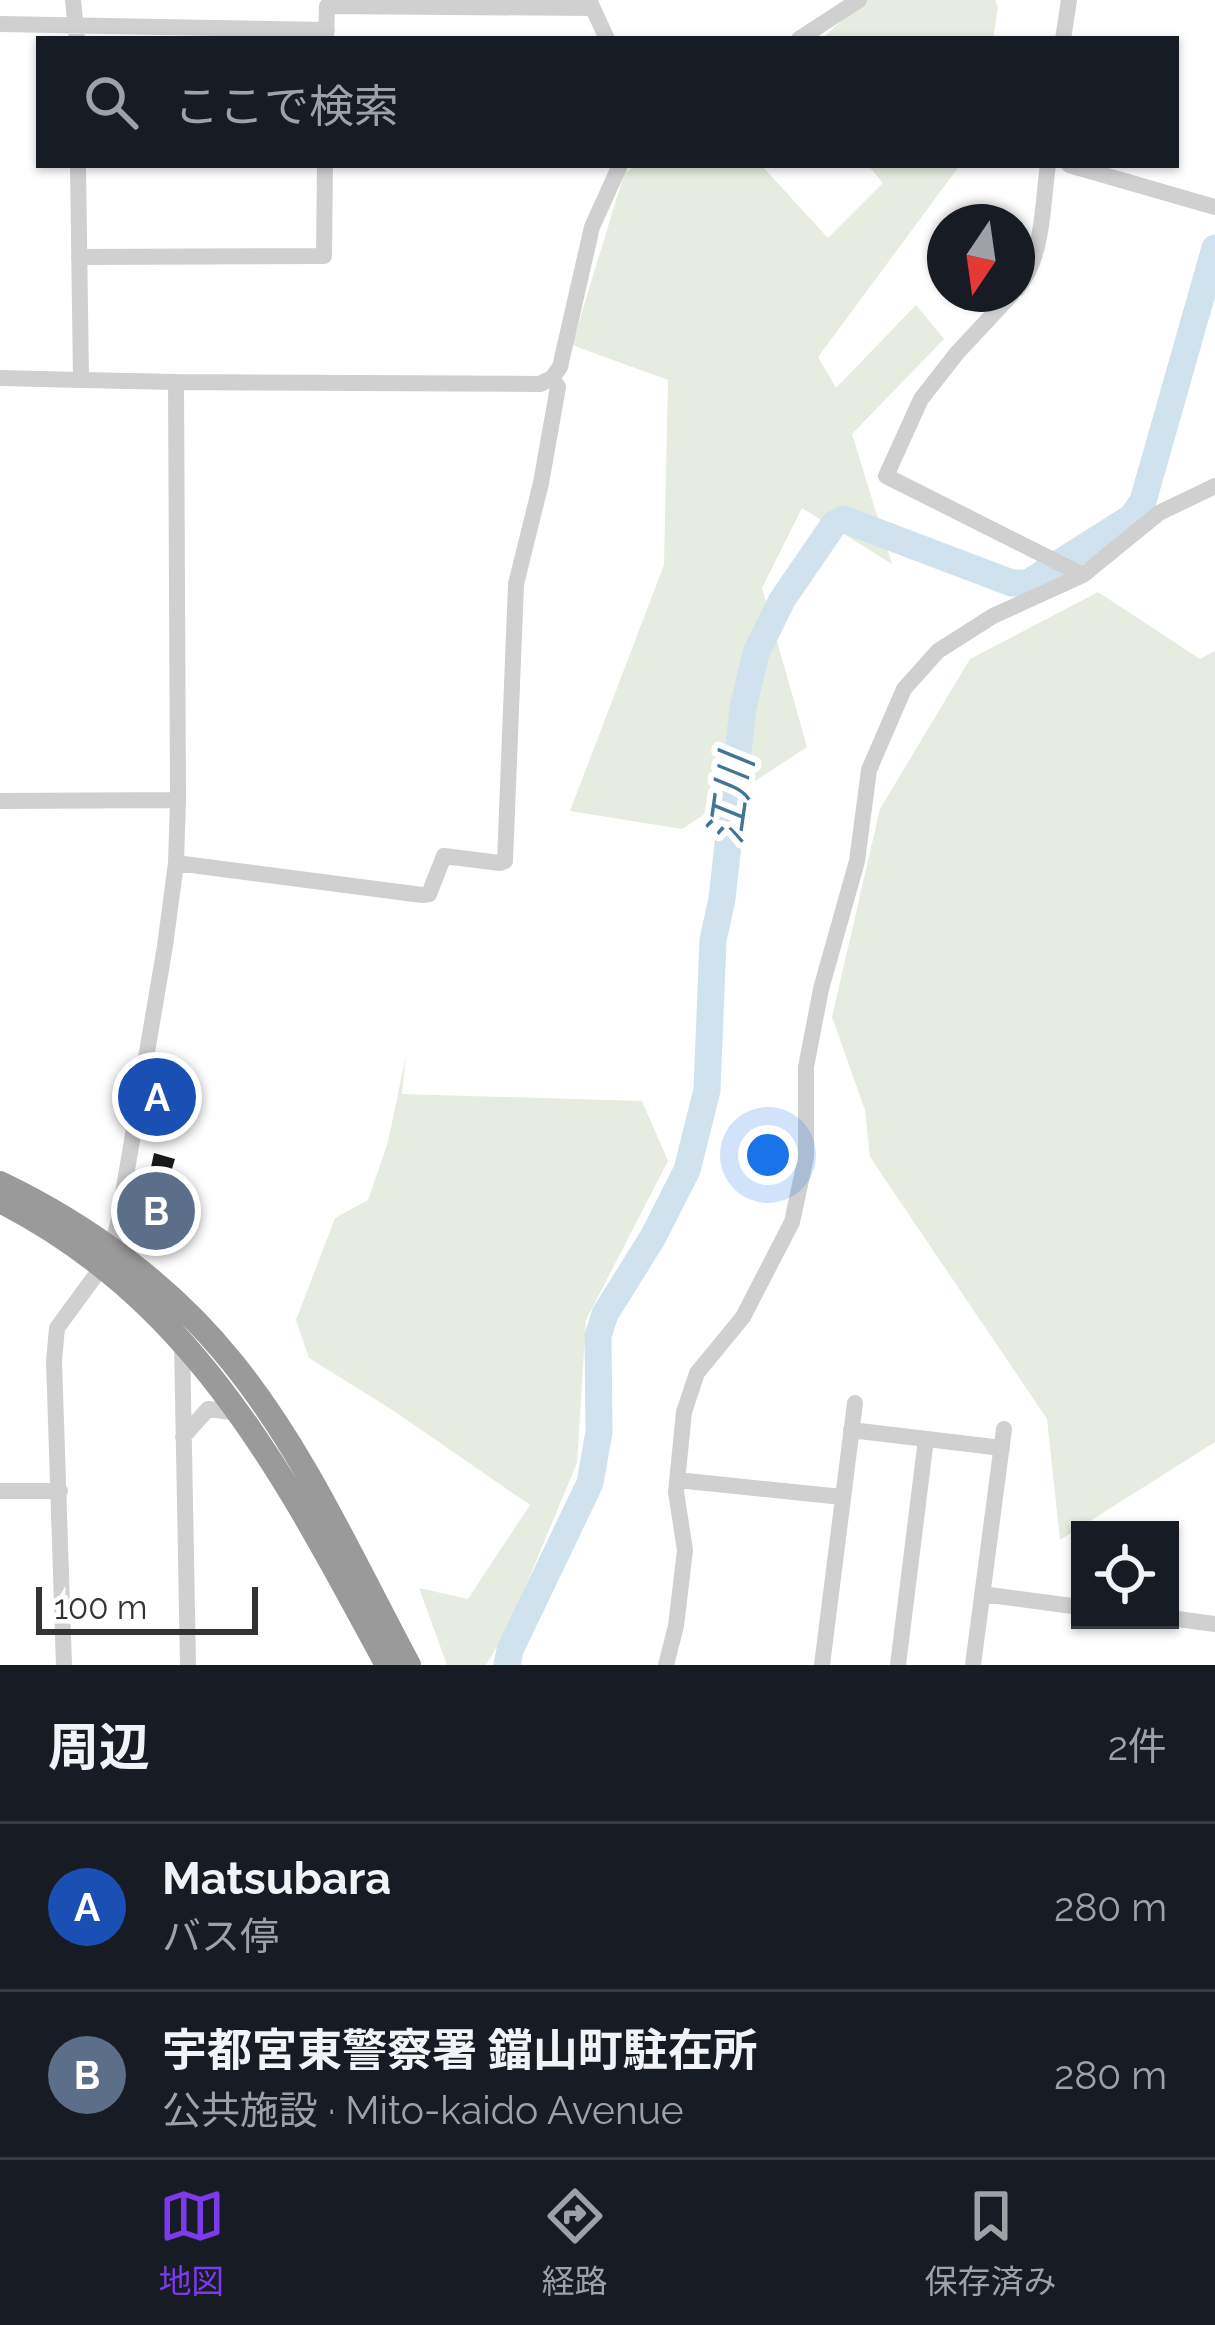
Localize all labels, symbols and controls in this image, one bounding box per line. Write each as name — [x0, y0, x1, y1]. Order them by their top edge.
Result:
search box — [36, 36, 1179, 168]
icon: search — [78, 69, 144, 135]
text: ここで検索 — [174, 80, 399, 133]
north arrow — [927, 204, 1035, 312]
water label: 江川 — [698, 747, 764, 847]
pin: A — [118, 1052, 196, 1142]
your location — [738, 1125, 798, 1185]
pin: B — [117, 1166, 195, 1256]
map controls — [1071, 1521, 1179, 1629]
button: locate — [1071, 1521, 1179, 1629]
scale bar — [36, 1581, 258, 1634]
text: 100 m — [54, 1588, 147, 1627]
text: 周辺 — [48, 1717, 150, 1777]
text: 2件 — [1108, 1723, 1167, 1769]
text: Matsubara — [162, 1852, 391, 1905]
text: A — [74, 1884, 100, 1930]
text: 280 m — [1054, 1884, 1167, 1930]
text: バス停 — [162, 1913, 279, 1959]
text: 宇都宮東警察署 鐺山町駐在所 — [162, 2024, 758, 2077]
text: B — [74, 2052, 100, 2098]
text: 280 m — [1054, 2052, 1167, 2098]
text: 公共施設 · Mito-kaido Avenue — [162, 2087, 684, 2133]
tab: 地図 — [159, 2183, 225, 2303]
tab: 経路 — [542, 2183, 608, 2303]
tab: 保存済み — [925, 2183, 1057, 2303]

